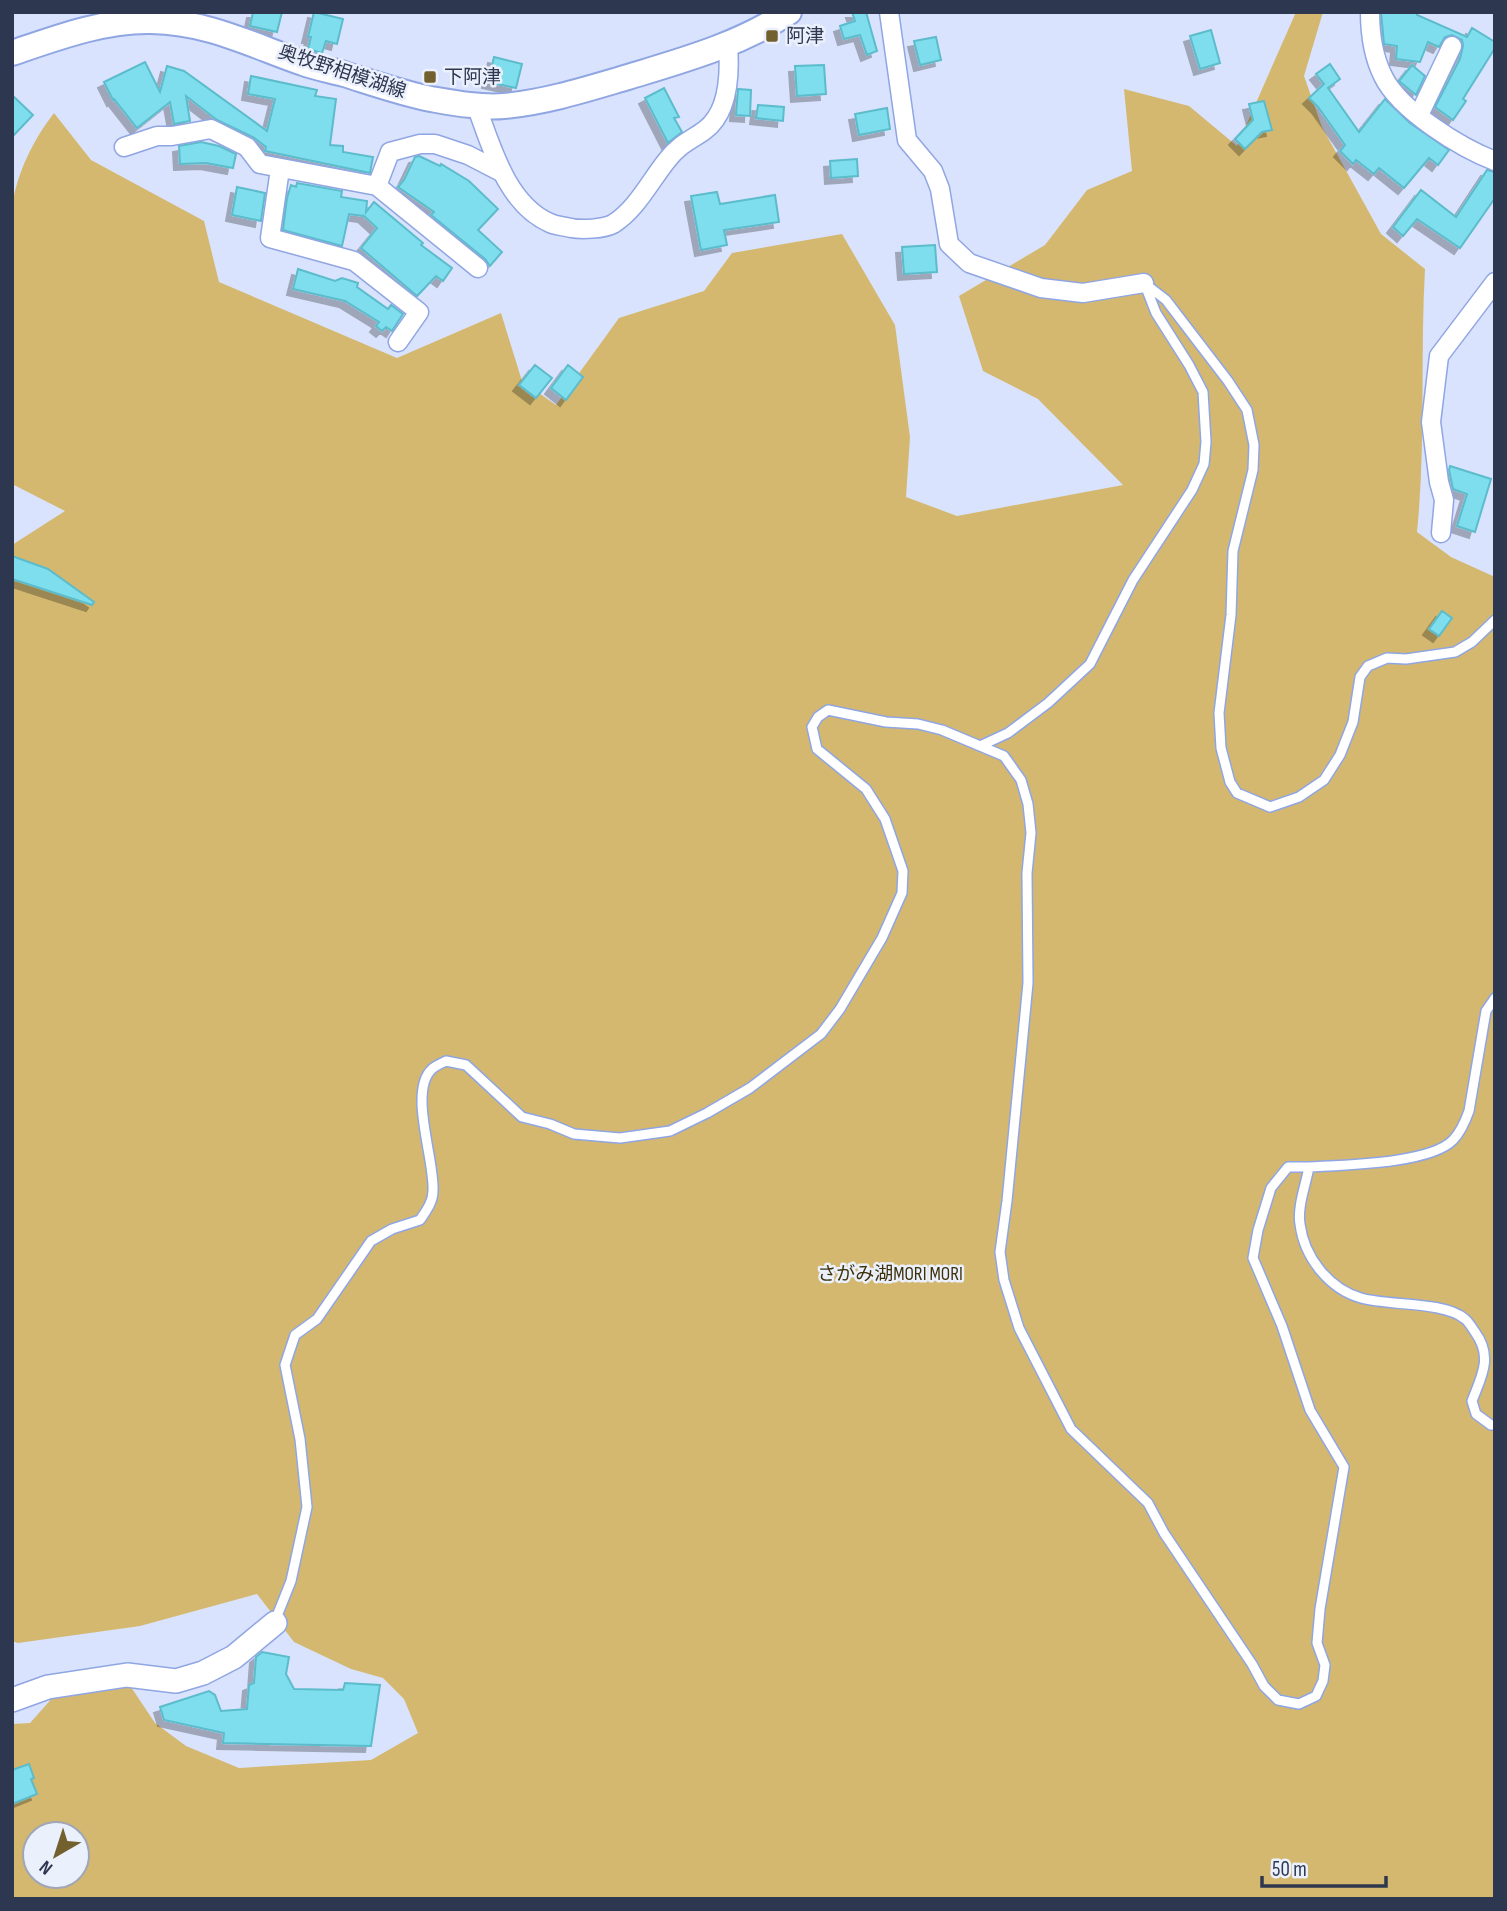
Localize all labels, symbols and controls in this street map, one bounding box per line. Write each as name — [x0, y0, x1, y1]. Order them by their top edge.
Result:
place label: 阿津 — [786, 25, 824, 48]
marker: 阿津 — [764, 28, 780, 44]
street label: 奥牧野相模湖線 — [275, 41, 409, 103]
place label: 下阿津 — [444, 66, 501, 89]
marker: 下阿津 — [422, 69, 438, 85]
park label: さがみ湖MORI MORI — [817, 1263, 963, 1286]
north arrow — [21, 1820, 91, 1890]
scale bar — [1262, 1844, 1386, 1888]
text: N — [35, 1855, 57, 1879]
text: 50 m — [1272, 1857, 1307, 1882]

